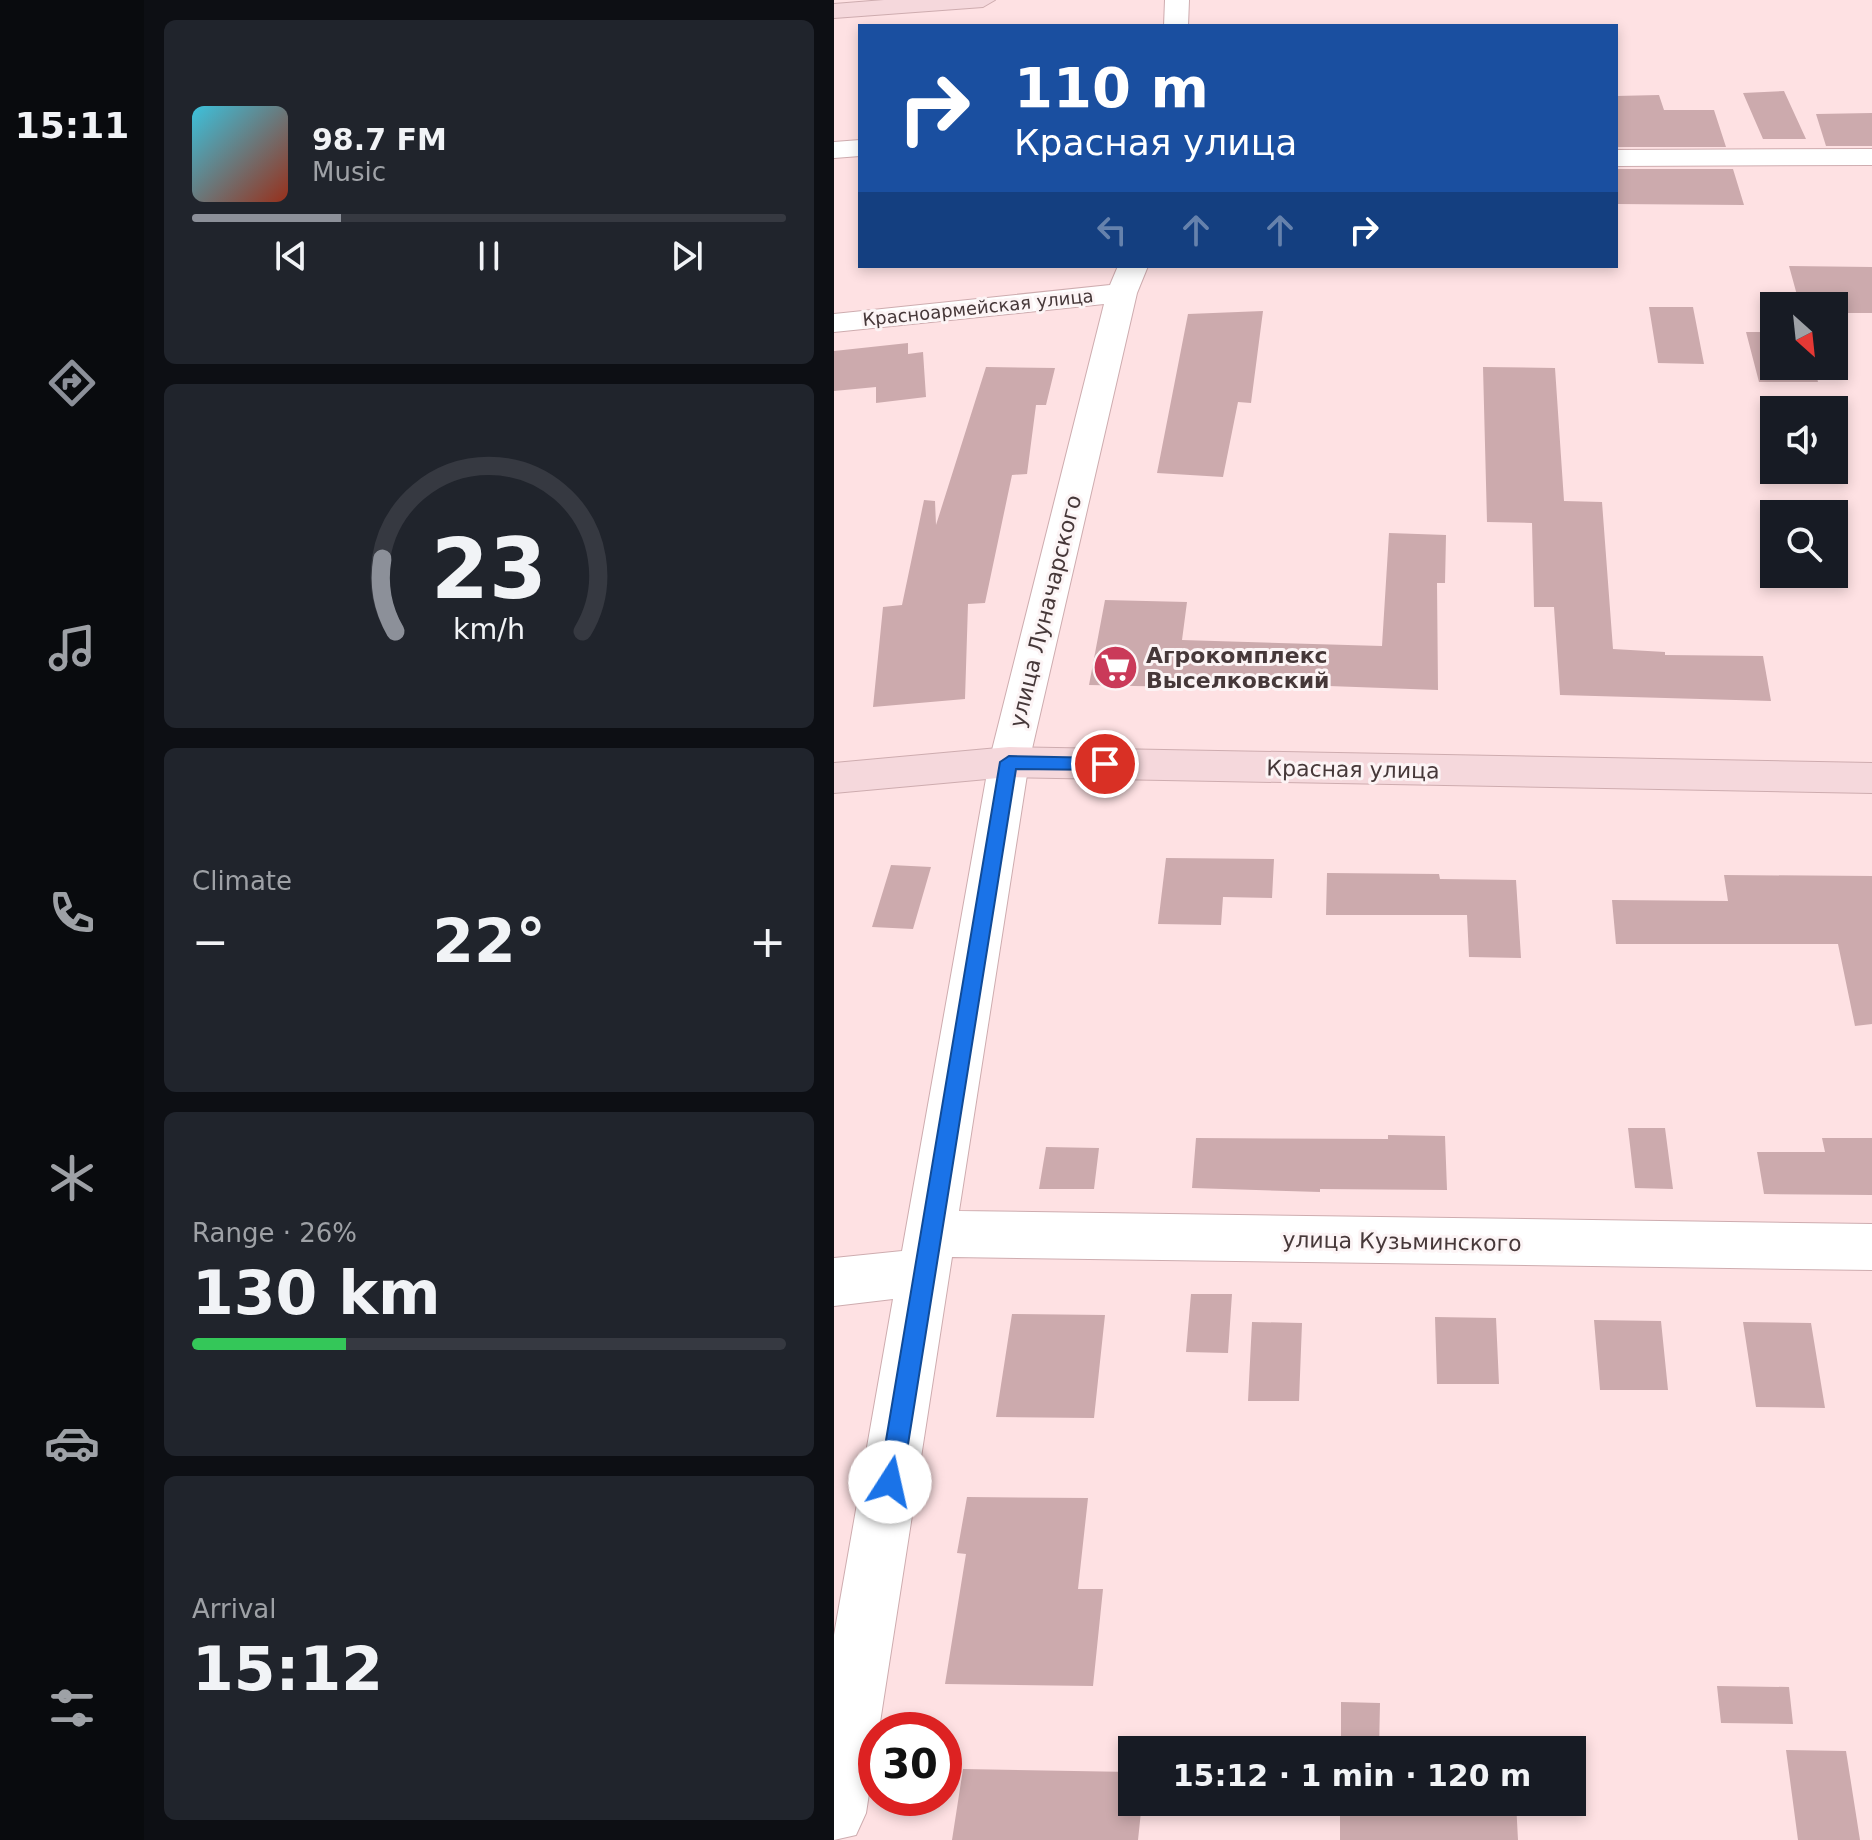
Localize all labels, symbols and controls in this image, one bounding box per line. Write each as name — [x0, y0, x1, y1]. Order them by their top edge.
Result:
text: 110 m — [1014, 55, 1209, 120]
icon: right — [882, 56, 986, 160]
text: 15:11 — [15, 105, 129, 146]
text: 98.7 FM — [312, 122, 447, 157]
text: Красная улица — [1014, 122, 1297, 163]
text: Music — [312, 157, 386, 187]
icon: left — [1090, 208, 1134, 252]
icon: ahead — [1174, 208, 1218, 252]
icon: ahead — [1258, 208, 1302, 252]
icon: right — [1342, 208, 1386, 252]
icon: previous — [269, 234, 313, 278]
icon: pause — [467, 234, 511, 278]
icon: next — [665, 234, 709, 278]
street label: Красноармейская улица — [861, 285, 1095, 330]
north arrow — [1760, 292, 1848, 380]
map controls — [1760, 292, 1848, 588]
icon: directions — [44, 355, 100, 411]
button: sound — [1760, 396, 1848, 484]
street label: улица Луначарского — [1004, 492, 1086, 730]
button: search — [1760, 500, 1848, 588]
text: 23 — [431, 521, 547, 618]
text: km/h — [453, 612, 525, 646]
icon: music — [44, 620, 100, 676]
place label: Агрокомплекс Выселковский — [1146, 643, 1330, 693]
supermarket icon: Агрокомплекс Выселковский — [1091, 644, 1139, 692]
pin — [1071, 730, 1139, 798]
icon: arrive — [1083, 742, 1127, 786]
street label: Красная улица — [1266, 755, 1440, 784]
text: Climate — [192, 866, 292, 896]
icon: phone — [44, 885, 100, 941]
text: 22° — [432, 906, 546, 976]
text: − — [192, 916, 229, 967]
text: + — [749, 916, 786, 967]
icon: climate — [44, 1150, 100, 1206]
text: Range · 26% — [192, 1218, 357, 1248]
street label: улица Кузьминского — [1282, 1227, 1522, 1256]
text: 130 km — [192, 1258, 441, 1328]
icon: car — [44, 1415, 100, 1471]
position arrow — [848, 1440, 932, 1524]
text: Arrival — [192, 1594, 276, 1624]
text: 15:12 — [192, 1634, 383, 1704]
icon: filters — [44, 1680, 100, 1736]
speed limit sign: 30 — [858, 1712, 962, 1816]
text: 15:12 · 1 min · 120 m — [1173, 1758, 1531, 1793]

